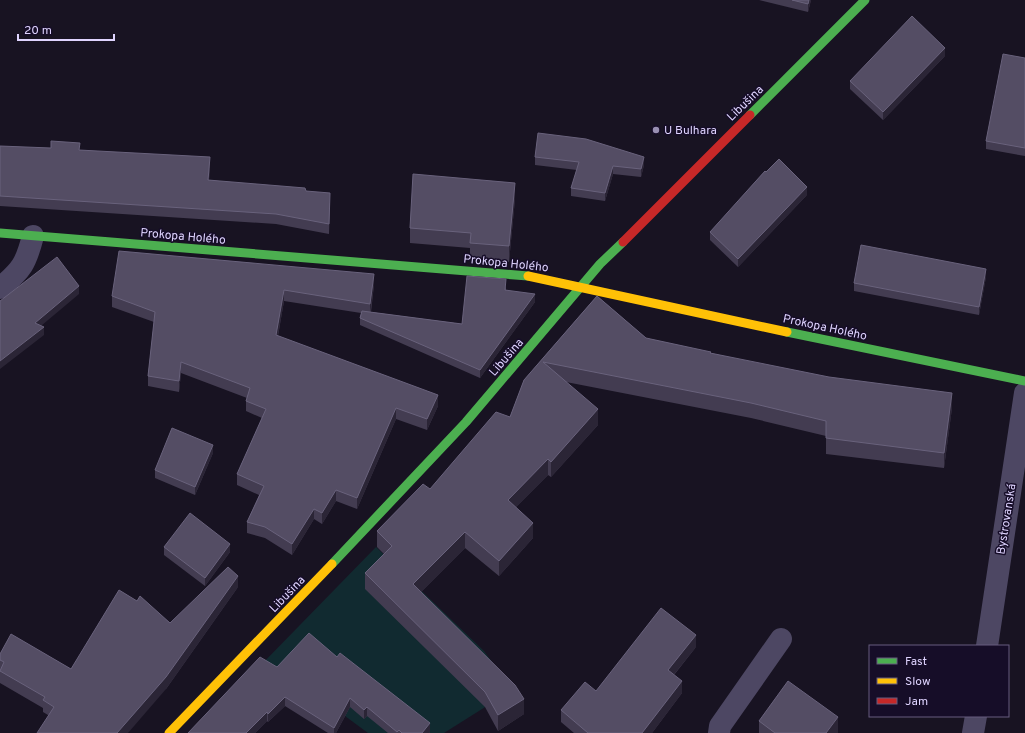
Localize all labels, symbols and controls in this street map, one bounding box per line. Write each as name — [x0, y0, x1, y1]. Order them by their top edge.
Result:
scale bar — [18, 16, 114, 42]
text: 20 m — [24, 23, 52, 39]
street label: Libušina — [724, 82, 767, 125]
place label: U Bulhara — [664, 123, 717, 139]
marker: U Bulhara — [651, 125, 661, 135]
street label: Prokopa Holého — [140, 225, 227, 249]
street label: Prokopa Holého — [462, 252, 550, 276]
street label: Prokopa Holého — [781, 311, 869, 345]
street label: Libušina — [486, 335, 528, 380]
street label: Bystrovanská — [993, 483, 1020, 556]
street label: Libušina — [266, 573, 309, 616]
legend — [869, 645, 1009, 717]
text: Fast — [905, 654, 927, 670]
text: Slow — [905, 674, 931, 690]
text: Jam — [905, 694, 928, 710]

